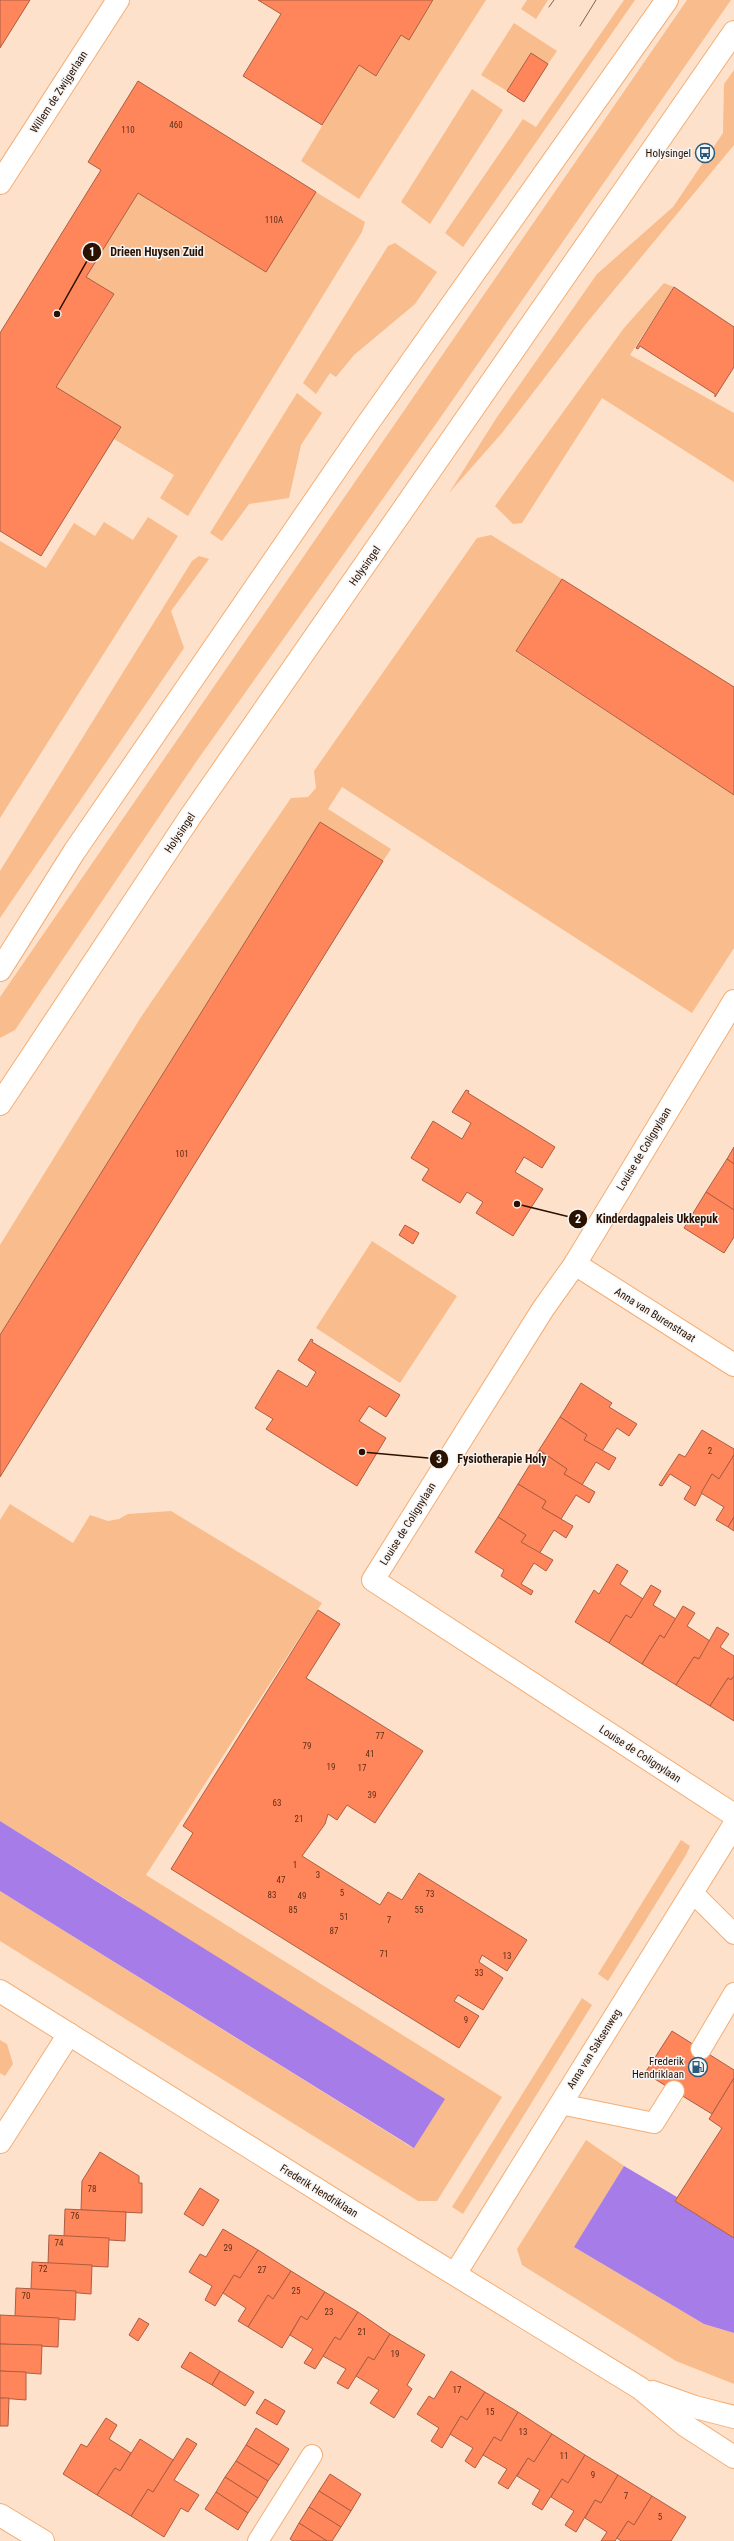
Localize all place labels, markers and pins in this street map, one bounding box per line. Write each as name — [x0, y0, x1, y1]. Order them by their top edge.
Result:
bus stop icon: Holysingel — [694, 142, 716, 164]
place label: Holysingel — [646, 147, 691, 160]
callout: Drieen Huysen Zuid — [82, 240, 212, 264]
callout: Kinderdagpaleis Ukkepuk — [568, 1207, 726, 1231]
callout: Fysiotherapie Holy — [429, 1447, 554, 1471]
place label: Frederik Hendriklaan — [632, 2055, 684, 2081]
fuel station icon: Frederik Hendriklaan — [687, 2056, 709, 2078]

